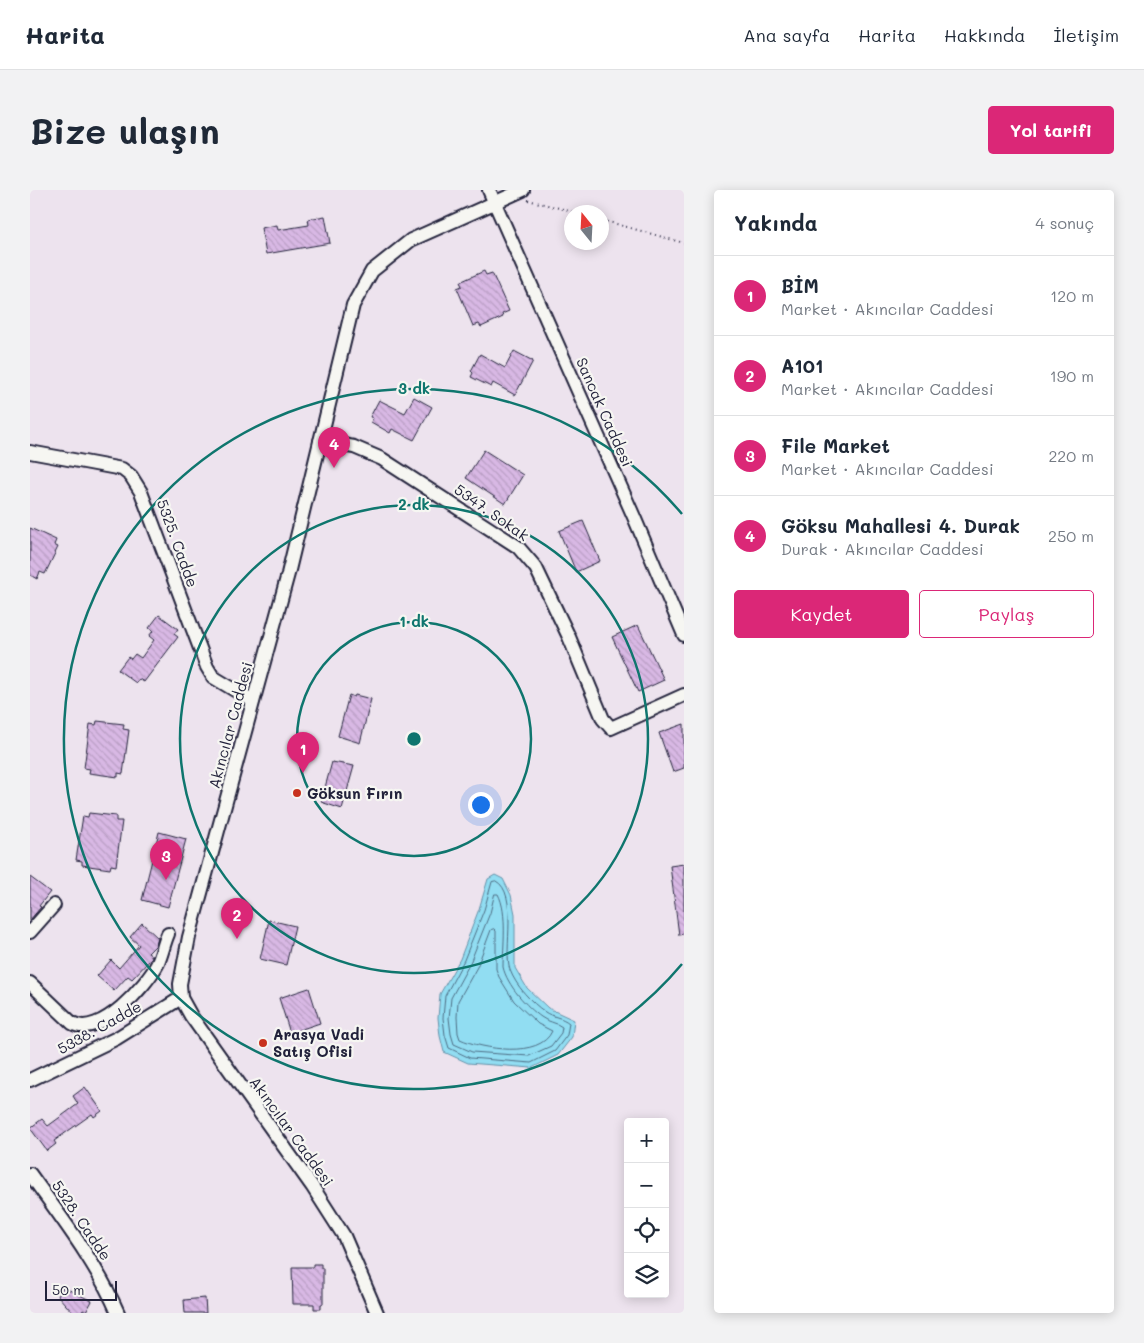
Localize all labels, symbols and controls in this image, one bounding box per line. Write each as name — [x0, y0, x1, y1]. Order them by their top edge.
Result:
text: Harita — [25, 19, 105, 50]
text: Ana sayfa — [743, 23, 830, 47]
text: Harita — [858, 23, 916, 47]
text: Hakkında — [944, 23, 1025, 47]
text: İletişim — [1053, 23, 1119, 47]
button: Yol tarifi — [988, 106, 1114, 154]
text: Bize ulaşın — [30, 107, 220, 153]
north arrow — [564, 205, 609, 250]
text: Yakında — [734, 209, 818, 236]
text: 4 sonuç — [1035, 212, 1094, 233]
text: BİM — [781, 273, 819, 298]
text: 1 — [746, 285, 754, 306]
text: 120 m — [1050, 285, 1094, 306]
text: Market · Akıncılar Caddesi — [781, 298, 994, 319]
text: A101 — [781, 353, 823, 378]
street label: Sancak Caddesi — [572, 354, 638, 470]
text: 2 — [746, 365, 754, 386]
text: 190 m — [1050, 365, 1094, 386]
text: 3 dk — [398, 378, 430, 398]
text: Market · Akıncılar Caddesi — [781, 378, 994, 399]
pin: 4 — [318, 427, 350, 468]
text: File Market — [781, 433, 890, 458]
text: 3 — [745, 445, 755, 466]
text: 220 m — [1048, 445, 1094, 466]
text: Market · Akıncılar Caddesi — [781, 458, 994, 479]
street label: 5347. Sokak — [451, 479, 533, 545]
text: 2 dk — [398, 494, 430, 514]
street label: 5325. Cadde — [153, 496, 203, 590]
text: Göksu Mahallesi 4. Durak — [781, 513, 1020, 538]
text: 4 — [745, 525, 755, 546]
text: 250 m — [1048, 525, 1094, 546]
text: Durak · Akıncılar Caddesi — [781, 538, 984, 559]
button: Kaydet — [734, 590, 909, 638]
button: Paylaş — [919, 590, 1094, 638]
text: 1 dk — [399, 611, 429, 631]
street label: Akıncılar Caddesi — [203, 659, 257, 791]
centre of rings — [405, 730, 423, 748]
pin: 1 — [287, 732, 319, 773]
place label: Göksun Fırın — [307, 783, 402, 803]
marker: Göksun Fırın — [291, 787, 303, 799]
your location — [468, 792, 494, 818]
pin: 3 — [150, 839, 182, 880]
pin: 2 — [221, 898, 253, 939]
street label: 5338. Cadde — [53, 996, 145, 1058]
place label: Arasya Vadi Satış Ofisi — [273, 1024, 365, 1062]
marker: Arasya Vadi Satış Ofisi — [257, 1037, 269, 1049]
street label: Akıncılar Caddesi — [246, 1072, 338, 1190]
map controls — [624, 1118, 669, 1298]
button: + — [624, 1118, 669, 1163]
button: − — [624, 1163, 669, 1208]
street label: 5328. Cadde — [48, 1176, 116, 1264]
button: locate — [624, 1208, 669, 1253]
button: layers — [624, 1253, 669, 1298]
scale bar — [45, 1278, 118, 1301]
text: 50 m — [52, 1280, 84, 1299]

